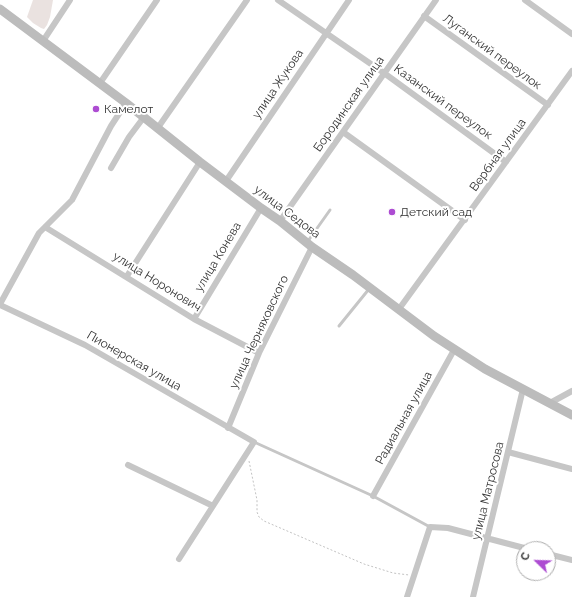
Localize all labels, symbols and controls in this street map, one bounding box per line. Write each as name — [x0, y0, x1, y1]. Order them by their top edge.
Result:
street label: Луганский переулок — [440, 11, 544, 93]
street label: улица Жукова — [249, 46, 307, 122]
street label: Бородинская улица — [311, 54, 387, 154]
street label: Казанский переулок — [391, 61, 495, 143]
place label: Камелот — [104, 102, 153, 116]
marker: Камелот — [91, 104, 101, 114]
street label: Вербная улица — [467, 116, 529, 194]
street label: улица Седова — [251, 182, 323, 242]
place label: Детский сад — [400, 205, 472, 219]
marker: Детский сад — [387, 207, 397, 217]
street label: улица Конева — [192, 220, 244, 294]
street label: улица Норонович — [110, 249, 204, 315]
street label: улица Черняховского — [226, 273, 292, 391]
street label: Пионерская улица — [84, 328, 184, 394]
street label: Радиальная улица — [372, 369, 436, 467]
street label: улица Матросова — [469, 440, 507, 542]
north arrow — [516, 541, 556, 581]
text: С — [518, 551, 533, 563]

